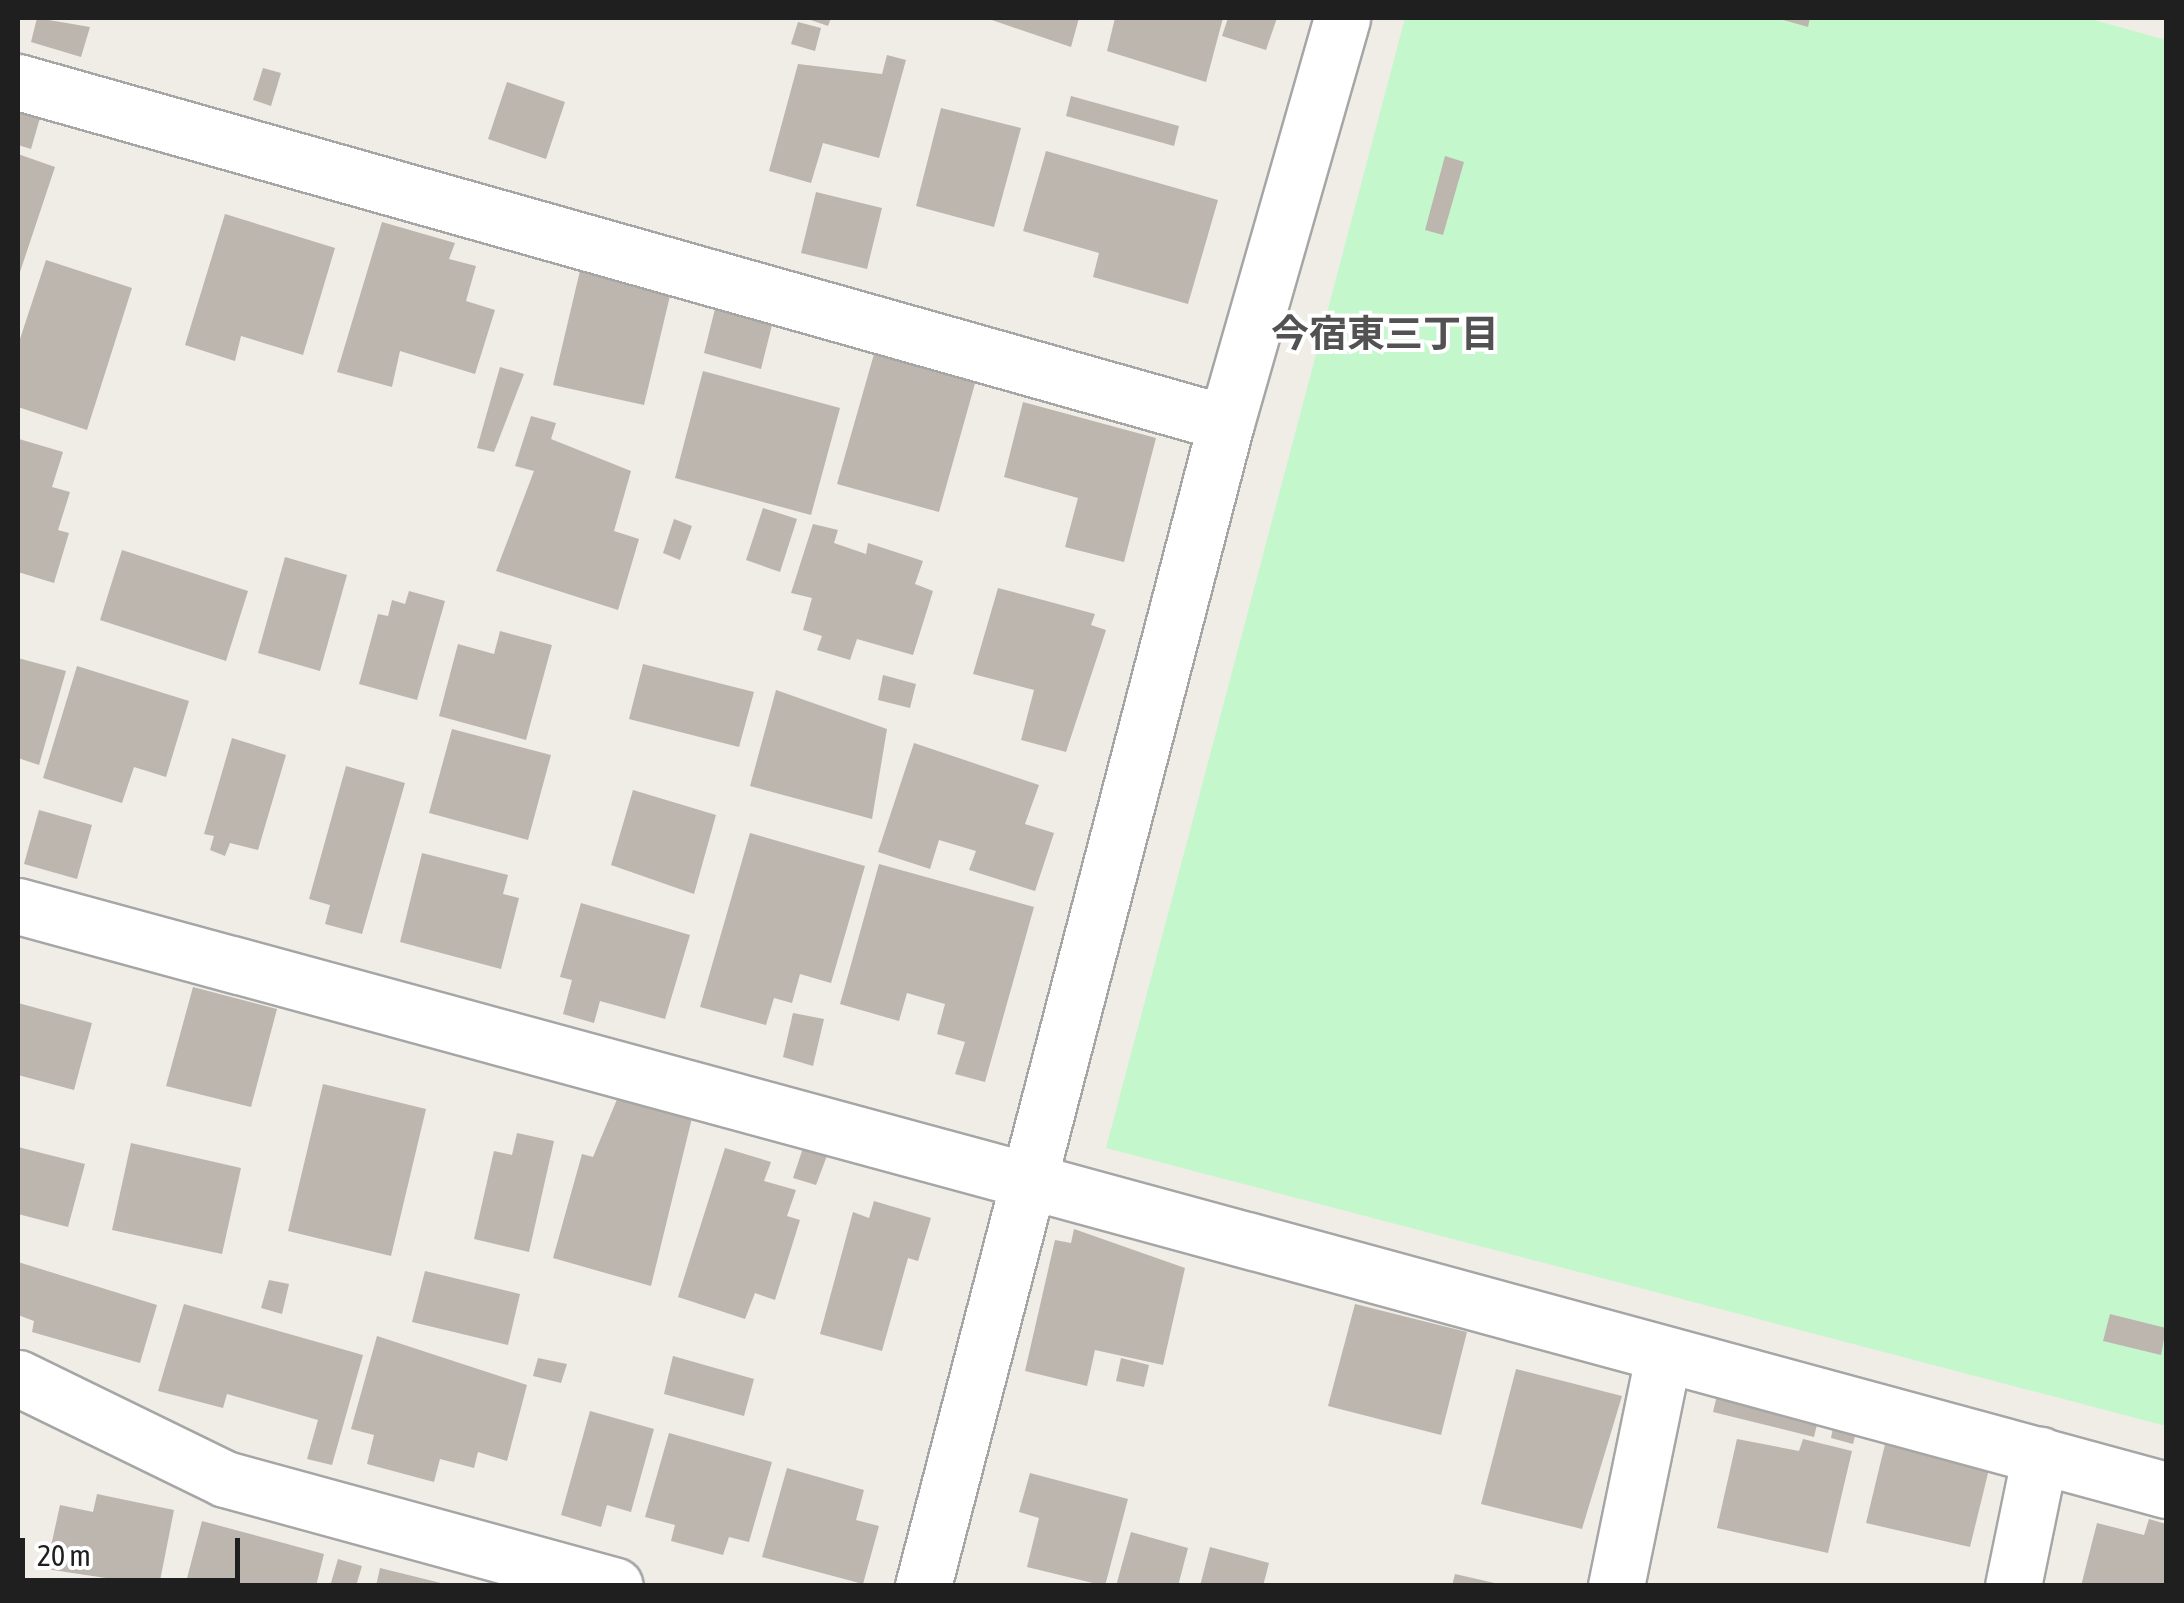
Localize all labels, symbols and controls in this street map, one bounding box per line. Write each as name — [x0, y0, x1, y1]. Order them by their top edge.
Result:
district label: 今宿東三丁目 — [1271, 311, 1499, 357]
scale bar — [25, 1518, 245, 1580]
text: 20 m — [37, 1538, 91, 1572]

